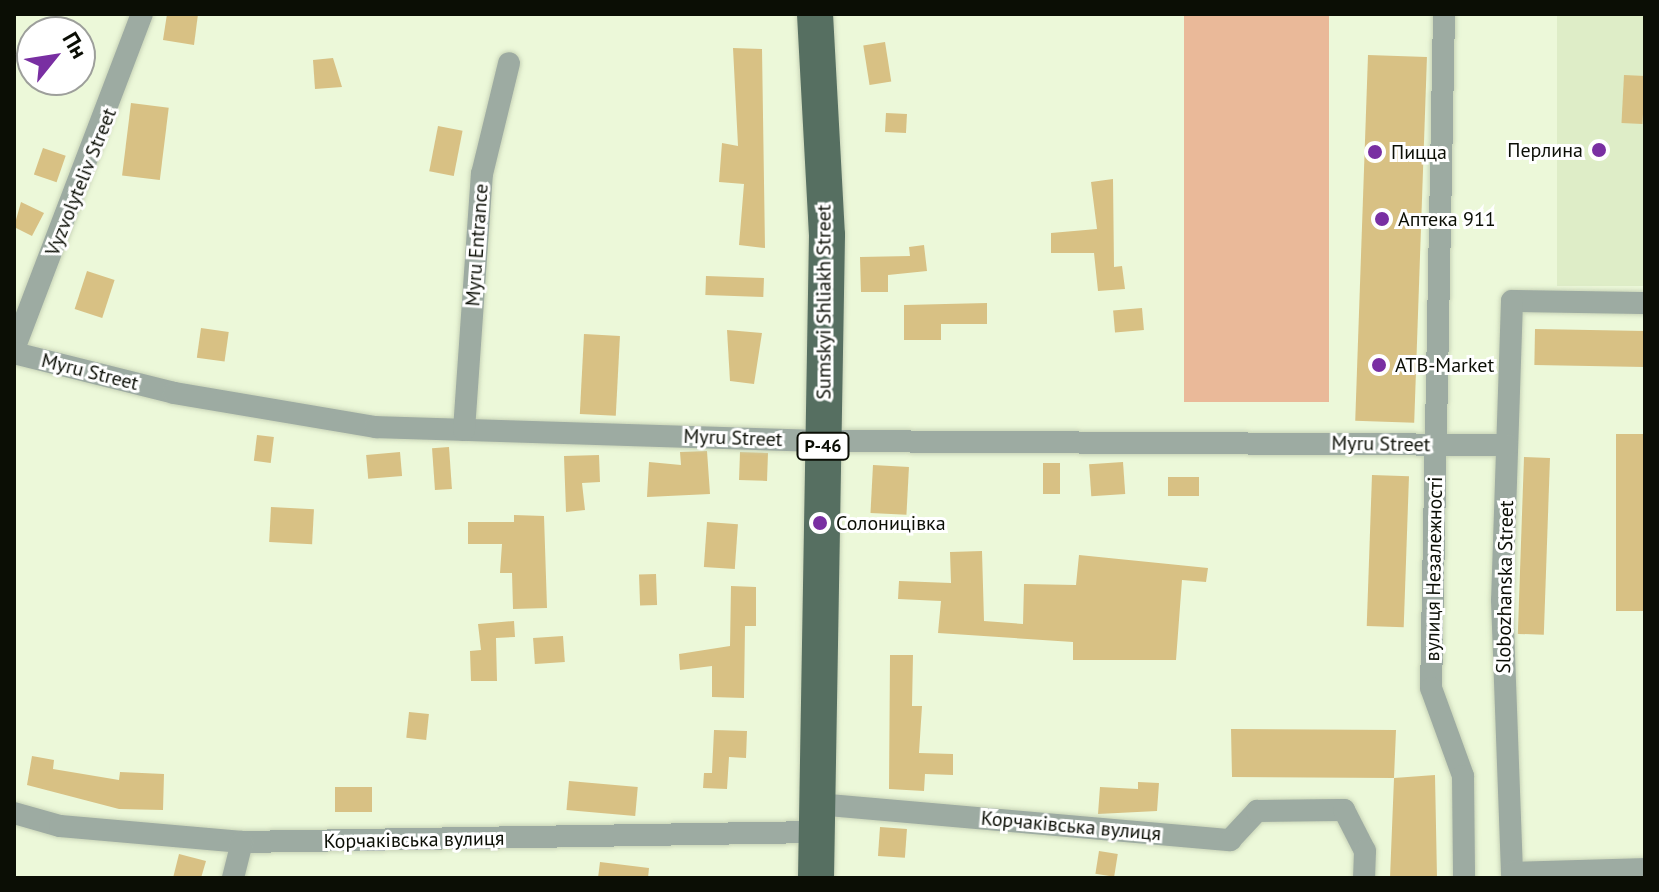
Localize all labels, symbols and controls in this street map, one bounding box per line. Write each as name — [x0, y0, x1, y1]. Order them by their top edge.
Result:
north arrow — [16, 16, 96, 96]
text: Пн — [56, 27, 94, 63]
street label: Vyzvolyteliv Street — [40, 104, 122, 260]
place label: Перлина — [1507, 138, 1583, 162]
place label: Пицца — [1391, 140, 1447, 164]
marker: Перлина — [1590, 141, 1608, 159]
marker: Пицца — [1366, 143, 1384, 161]
street label: Myru Entrance — [461, 183, 493, 307]
street label: Sumskyi Shliakh Street — [812, 204, 836, 400]
place label: Аптека 911 — [1398, 207, 1496, 231]
marker: Аптека 911 — [1373, 210, 1391, 228]
street label: Myru Street — [39, 348, 141, 396]
place label: ATB-Market — [1395, 353, 1494, 377]
marker: ATB-Market — [1370, 356, 1388, 374]
street label: Myru Street — [683, 424, 783, 452]
street label: Myru Street — [1331, 431, 1431, 457]
road number: Р-46 — [795, 432, 851, 460]
street label: вулиця Незалежності — [1420, 476, 1448, 662]
street label: Slobozhanska Street — [1491, 500, 1519, 674]
place label: Солоницівка — [836, 511, 946, 535]
marker: Солоницівка — [811, 514, 829, 532]
street label: Корчаківська вулиця — [980, 806, 1162, 846]
street label: Корчаківська вулиця — [323, 826, 505, 854]

